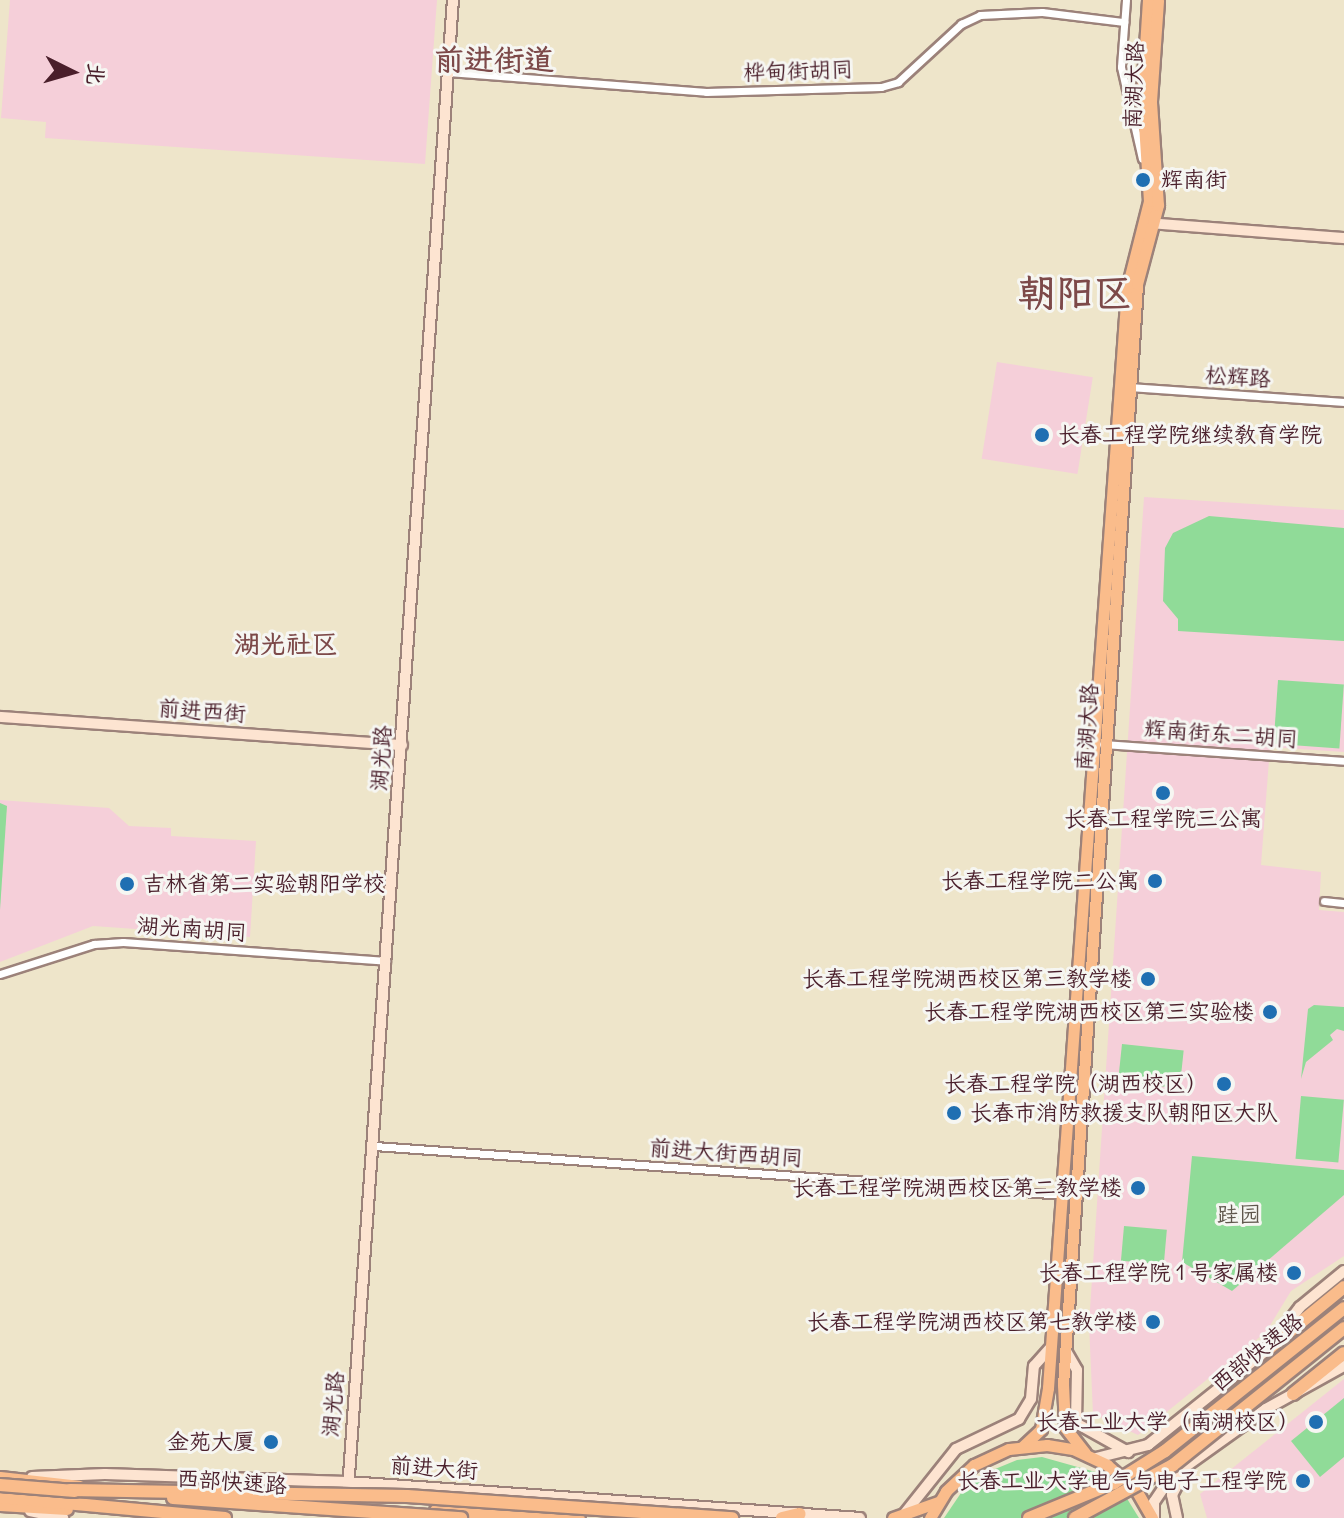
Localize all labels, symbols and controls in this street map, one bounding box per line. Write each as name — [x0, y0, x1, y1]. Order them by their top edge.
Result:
north arrow — [32, 32, 112, 112]
district label: 前进街道 — [434, 41, 554, 77]
street label: 南湖大路 — [1119, 41, 1149, 129]
street label: 桦甸街胡同 — [743, 56, 853, 86]
text: 北 — [81, 62, 111, 86]
place label: 辉南街 — [1161, 167, 1227, 193]
marker: 辉南街 — [1132, 169, 1154, 191]
district label: 朝阳区 — [1018, 270, 1132, 316]
street label: 松辉路 — [1204, 362, 1272, 392]
place label: 长春工程学院继续教育学院 — [1058, 422, 1322, 448]
marker: 长春工程学院继续教育学院 — [1033, 426, 1051, 444]
district label: 湖光社区 — [234, 628, 338, 660]
street label: 南湖大路 — [1071, 682, 1103, 772]
street label: 前进西街 — [157, 695, 247, 727]
street label: 辉南街东二胡同 — [1143, 715, 1299, 753]
street label: 湖光路 — [366, 724, 396, 792]
marker: 长春工程学院三公寓 — [1154, 784, 1172, 802]
place label: 长春工程学院三公寓 — [1064, 806, 1262, 832]
place label: 长春工程学院二公寓 — [941, 868, 1139, 894]
place label: 吉林省第二实验朝阳学校 — [143, 871, 385, 897]
marker: 长春工程学院二公寓 — [1146, 872, 1164, 890]
marker: 吉林省第二实验朝阳学校 — [118, 875, 136, 893]
street label: 湖光南胡同 — [136, 912, 248, 946]
place label: 长春工程学院湖西校区第三教学楼 — [802, 966, 1132, 992]
marker: 长春工程学院湖西校区第三教学楼 — [1139, 970, 1157, 988]
place label: 长春工程学院湖西校区第三实验楼 — [924, 999, 1254, 1025]
marker: 长春工程学院湖西校区第三实验楼 — [1261, 1003, 1279, 1021]
place label: 长春工程学院（湖西校区） — [944, 1071, 1208, 1097]
marker: 长春工程学院（湖西校区） — [1215, 1075, 1233, 1093]
place label: 长春市消防救援支队朝阳区大队 — [970, 1100, 1278, 1126]
marker: 长春市消防救援支队朝阳区大队 — [945, 1104, 963, 1122]
street label: 前进大街西胡同 — [648, 1134, 804, 1172]
place label: 长春工程学院湖西校区第二教学楼 — [792, 1175, 1122, 1201]
marker: 长春工程学院湖西校区第二教学楼 — [1129, 1179, 1147, 1197]
park label: 跬园 — [1217, 1202, 1261, 1228]
place label: 长春工程学院 1 号家属楼 — [1039, 1260, 1278, 1286]
marker: 长春工程学院 1 号家属楼 — [1285, 1264, 1303, 1282]
street label: 西部快速路 — [1206, 1307, 1308, 1397]
place label: 长春工程学院湖西校区第七教学楼 — [807, 1309, 1137, 1335]
marker: 长春工程学院湖西校区第七教学楼 — [1144, 1313, 1162, 1331]
street label: 湖光路 — [317, 1370, 349, 1438]
place label: 长春工业大学（南湖校区） — [1036, 1409, 1300, 1435]
marker: 长春工业大学（南湖校区） — [1307, 1413, 1325, 1431]
place label: 金苑大厦 — [167, 1429, 255, 1455]
marker: 金苑大厦 — [262, 1433, 280, 1451]
street label: 前进大街 — [389, 1452, 479, 1484]
street label: 西部快速路 — [176, 1465, 288, 1499]
place label: 长春工业大学电气与电子工程学院 — [957, 1468, 1287, 1494]
marker: 长春工业大学电气与电子工程学院 — [1294, 1472, 1312, 1490]

